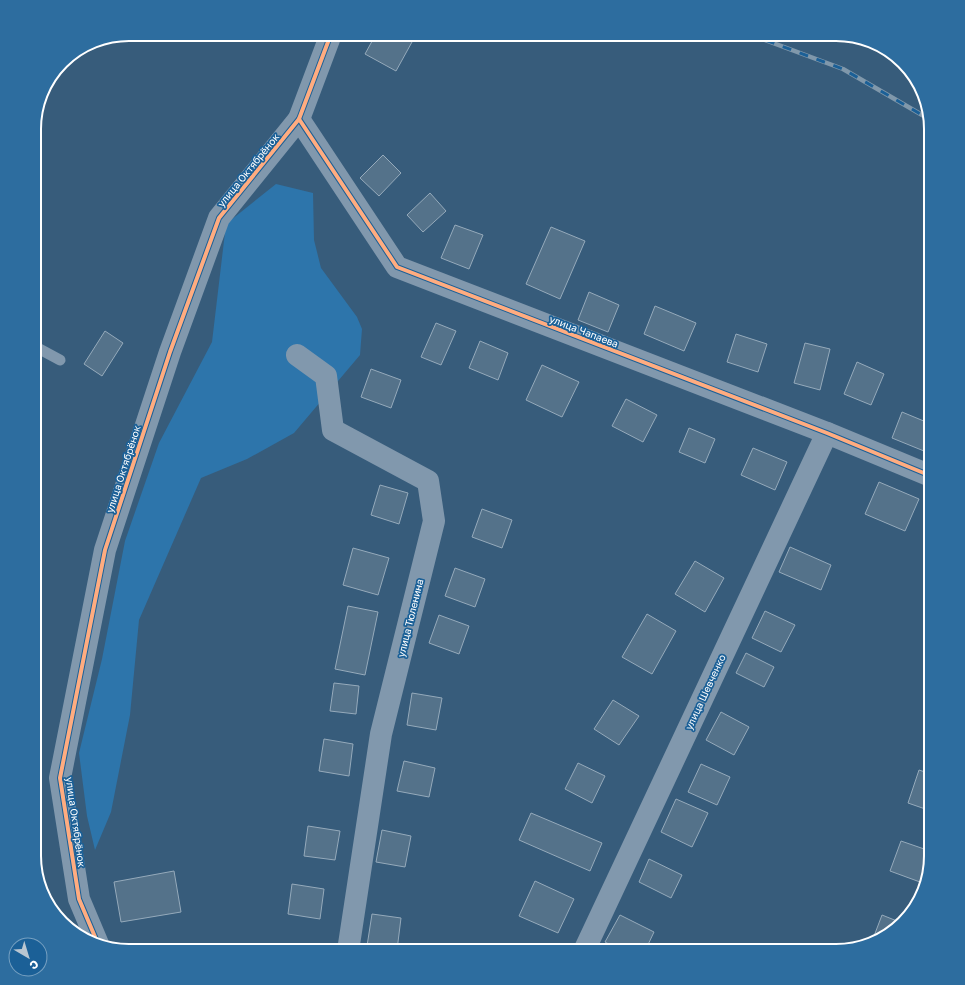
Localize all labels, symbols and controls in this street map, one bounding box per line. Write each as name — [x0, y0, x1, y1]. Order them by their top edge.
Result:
street label: улица Октябрёнок — [215, 131, 282, 209]
street label: улица Чапаева — [548, 312, 620, 350]
street label: улица Октябрёнок — [103, 424, 143, 514]
street label: улица Тюленина — [394, 578, 426, 658]
street label: улица Шевченко — [682, 652, 728, 732]
street label: улица Октябрёнок — [64, 776, 88, 868]
north arrow — [8, 937, 48, 977]
text: С — [27, 958, 42, 973]

